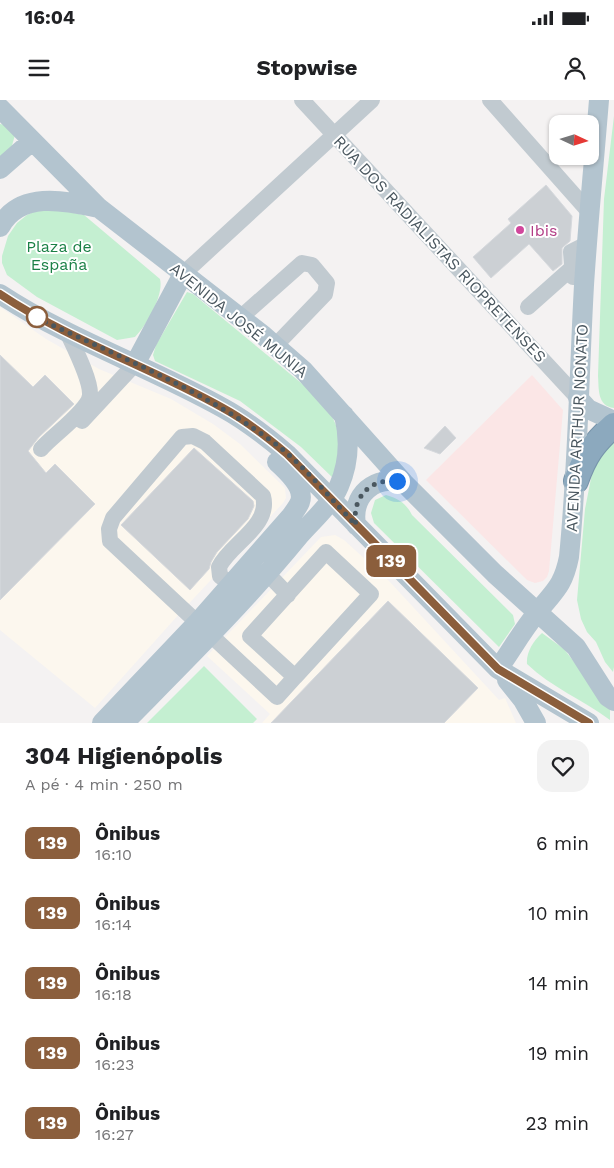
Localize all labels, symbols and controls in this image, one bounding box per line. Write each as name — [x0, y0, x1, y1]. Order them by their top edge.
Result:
text: 16:04 — [25, 6, 75, 29]
icon: menu — [25, 54, 53, 82]
icon: person — [561, 54, 589, 82]
text: Stopwise — [256, 55, 358, 80]
north arrow — [549, 115, 599, 165]
map controls — [549, 115, 599, 165]
street label: RUA DOS RADIALISTAS RIOPRETENSES — [330, 132, 550, 366]
place label: Ibis — [530, 221, 557, 240]
marker: Ibis — [514, 224, 526, 236]
park label: Plaza de España — [26, 237, 92, 274]
street label: AVENIDA JOSÉ MUNIA — [166, 259, 312, 382]
unlabelled marker — [26, 306, 48, 328]
street label: AVENIDA ARTHUR NONATO — [562, 324, 592, 532]
your location — [385, 469, 410, 494]
line badge: 139 — [362, 545, 420, 577]
text: 139 — [376, 550, 406, 571]
button: heart — [537, 740, 589, 792]
text: 304 Higienópolis — [25, 742, 222, 770]
text: A pé · 4 min · 250 m — [25, 775, 183, 794]
text: Ônibus — [95, 822, 160, 845]
text: 139 — [38, 832, 67, 853]
text: 6 min — [536, 832, 589, 855]
text: 16:10 — [95, 845, 132, 864]
text: Ônibus — [95, 892, 160, 915]
text: 139 — [38, 902, 67, 923]
text: 10 min — [528, 902, 589, 925]
text: 16:14 — [95, 915, 132, 934]
text: Ônibus — [95, 962, 160, 985]
text: 139 — [38, 972, 67, 993]
text: 14 min — [529, 972, 589, 995]
text: 16:18 — [95, 985, 132, 1004]
text: Ônibus — [95, 1032, 160, 1055]
text: 139 — [38, 1042, 67, 1063]
text: 19 min — [528, 1042, 589, 1065]
text: 16:23 — [95, 1055, 134, 1074]
text: Ônibus — [95, 1102, 160, 1125]
text: 139 — [38, 1112, 67, 1133]
text: 23 min — [525, 1112, 589, 1135]
text: 16:27 — [95, 1125, 134, 1144]

